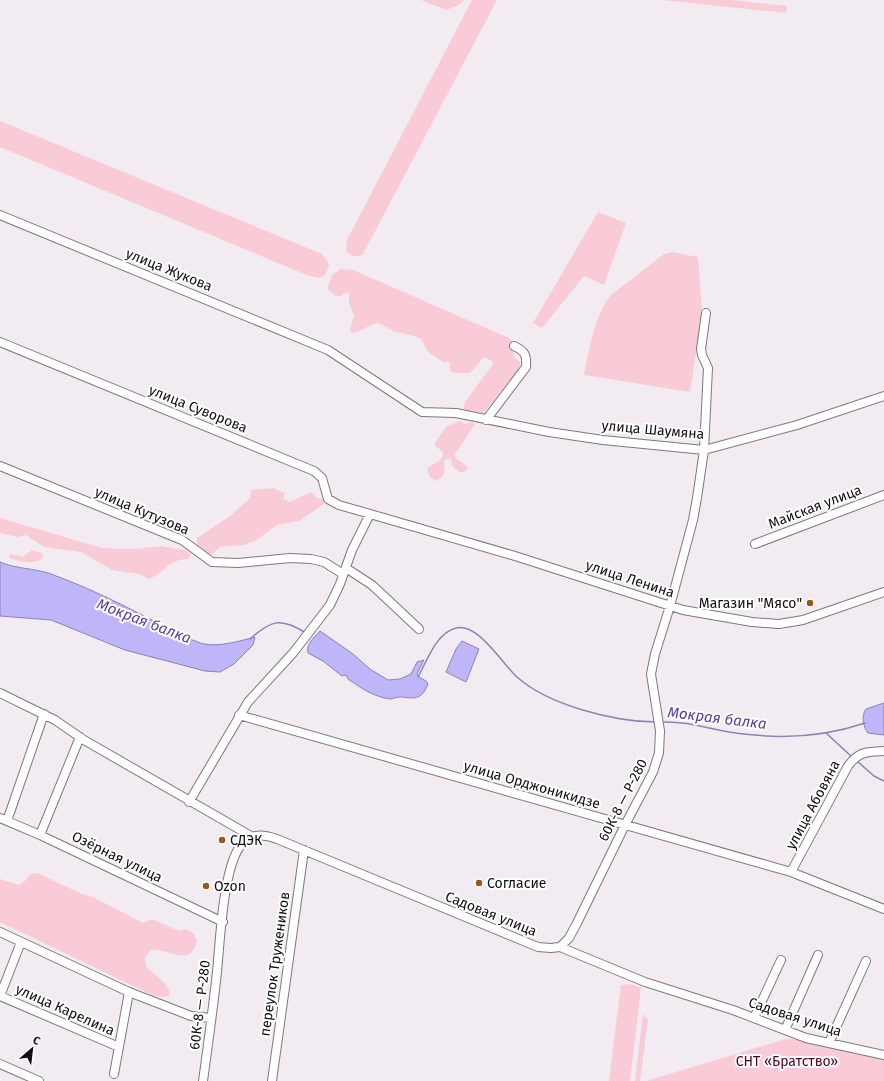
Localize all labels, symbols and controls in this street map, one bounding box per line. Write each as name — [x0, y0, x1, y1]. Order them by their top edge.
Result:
street label: улица Жукова — [123, 245, 215, 295]
street label: улица Суворова — [146, 382, 250, 436]
street label: улица Шаумяна — [601, 417, 705, 443]
street label: Майская улица — [766, 481, 864, 533]
street label: улица Кутузова — [92, 483, 192, 539]
street label: улица Ленина — [584, 557, 676, 601]
water label: Мокрая балка — [94, 595, 194, 647]
place label: Магазин "Мясо" — [699, 595, 802, 612]
marker: Магазин "Мясо" — [805, 598, 815, 608]
water label: Мокрая балка — [666, 703, 768, 733]
street label: 60К-8 — Р-280 — [595, 756, 651, 844]
street label: улица Орджоникидзе — [462, 757, 602, 813]
street label: улица Абовяна — [782, 758, 844, 852]
street label: Озёрная улица — [69, 828, 165, 886]
place label: СДЭК — [230, 832, 263, 849]
marker: СДЭК — [217, 835, 227, 845]
place label: Согласие — [487, 875, 546, 892]
place label: Ozon — [214, 878, 246, 895]
marker: Согласие — [474, 878, 484, 888]
marker: Ozon — [201, 881, 211, 891]
street label: Садовая улица — [443, 888, 539, 940]
street label: переулок Тружеников — [256, 891, 294, 1037]
street label: 60К-8 — Р-280 — [186, 959, 214, 1051]
street label: улица Карелина — [13, 981, 117, 1039]
street label: Садовая улица — [746, 994, 844, 1040]
north arrow — [12, 1029, 52, 1069]
text: С — [31, 1033, 43, 1048]
park label: СНТ «Братство» — [736, 1053, 838, 1070]

